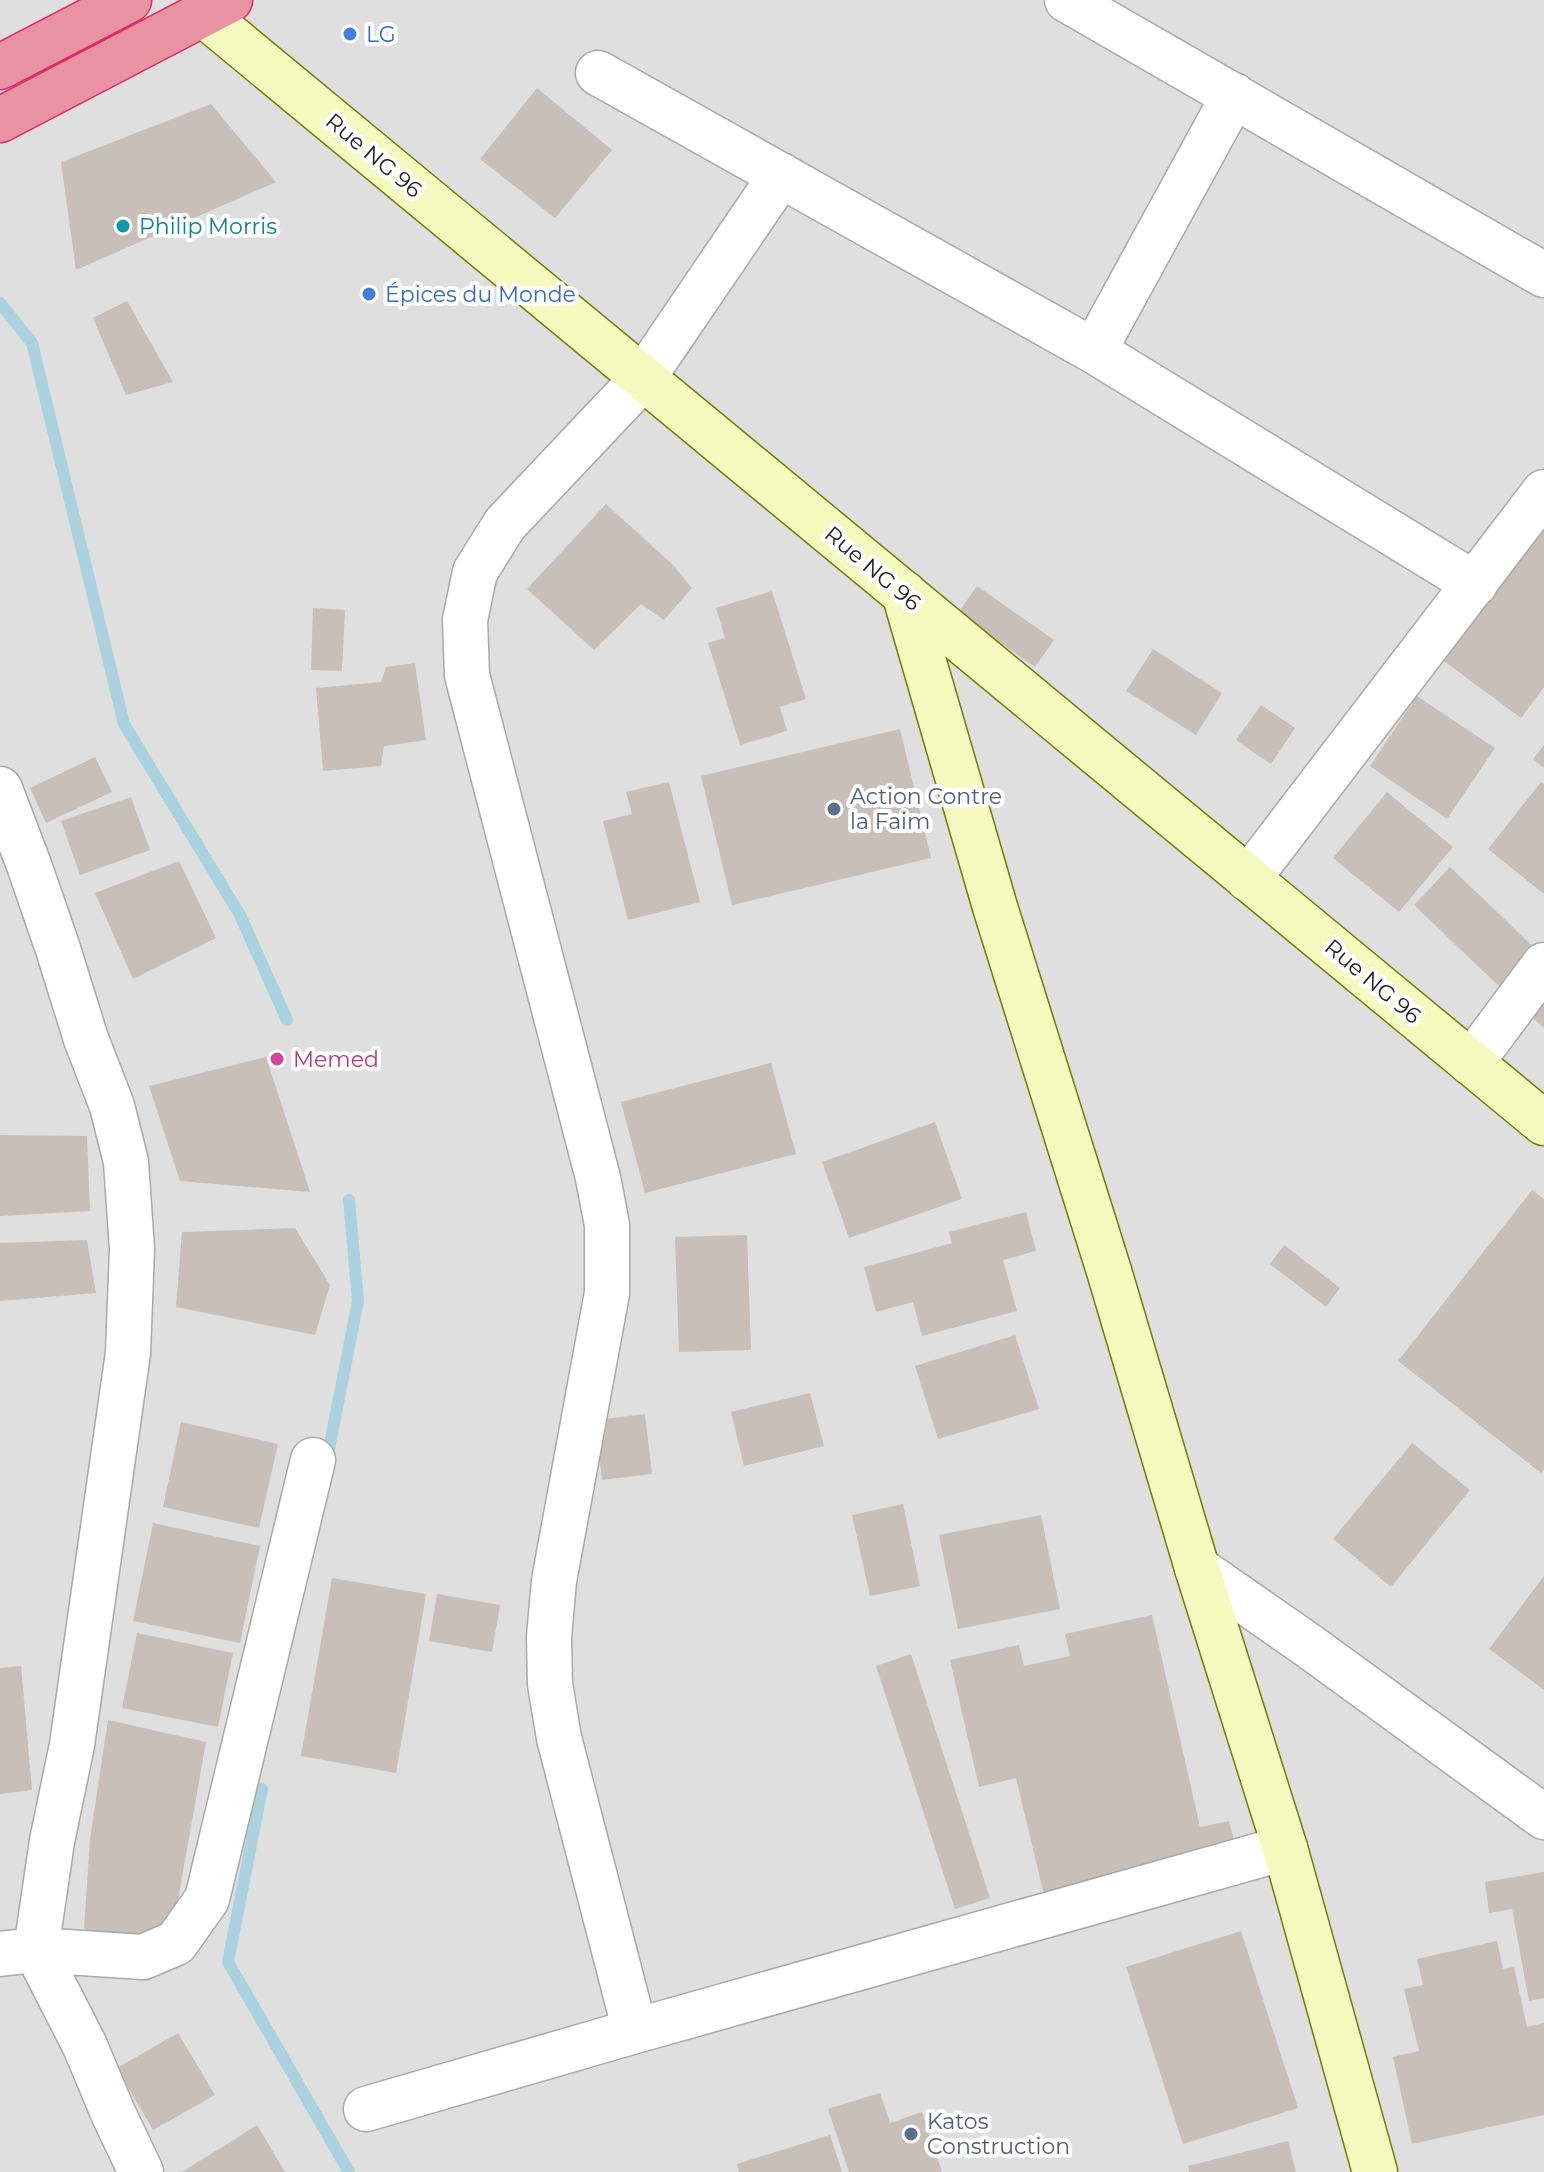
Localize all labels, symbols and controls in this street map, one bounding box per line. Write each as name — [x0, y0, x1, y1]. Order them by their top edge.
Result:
place label: LG — [366, 21, 396, 48]
marker: LG — [341, 25, 359, 43]
street label: Rue NG 96 — [320, 107, 427, 203]
place label: Philip Morris — [139, 213, 277, 240]
marker: Philip Morris — [114, 217, 132, 235]
place label: Épices du Monde — [385, 281, 576, 308]
marker: Épices du Monde — [360, 285, 378, 303]
street label: Rue NG 96 — [819, 520, 926, 616]
place label: Action Contre la Faim — [850, 783, 1002, 835]
marker: Action Contre la Faim — [825, 800, 843, 818]
street label: Rue NG 96 — [1319, 933, 1426, 1029]
place label: Memed — [293, 1046, 379, 1073]
marker: Memed — [268, 1050, 286, 1068]
place label: Katos Construction — [927, 2108, 1070, 2160]
marker: Katos Construction — [902, 2125, 920, 2143]

